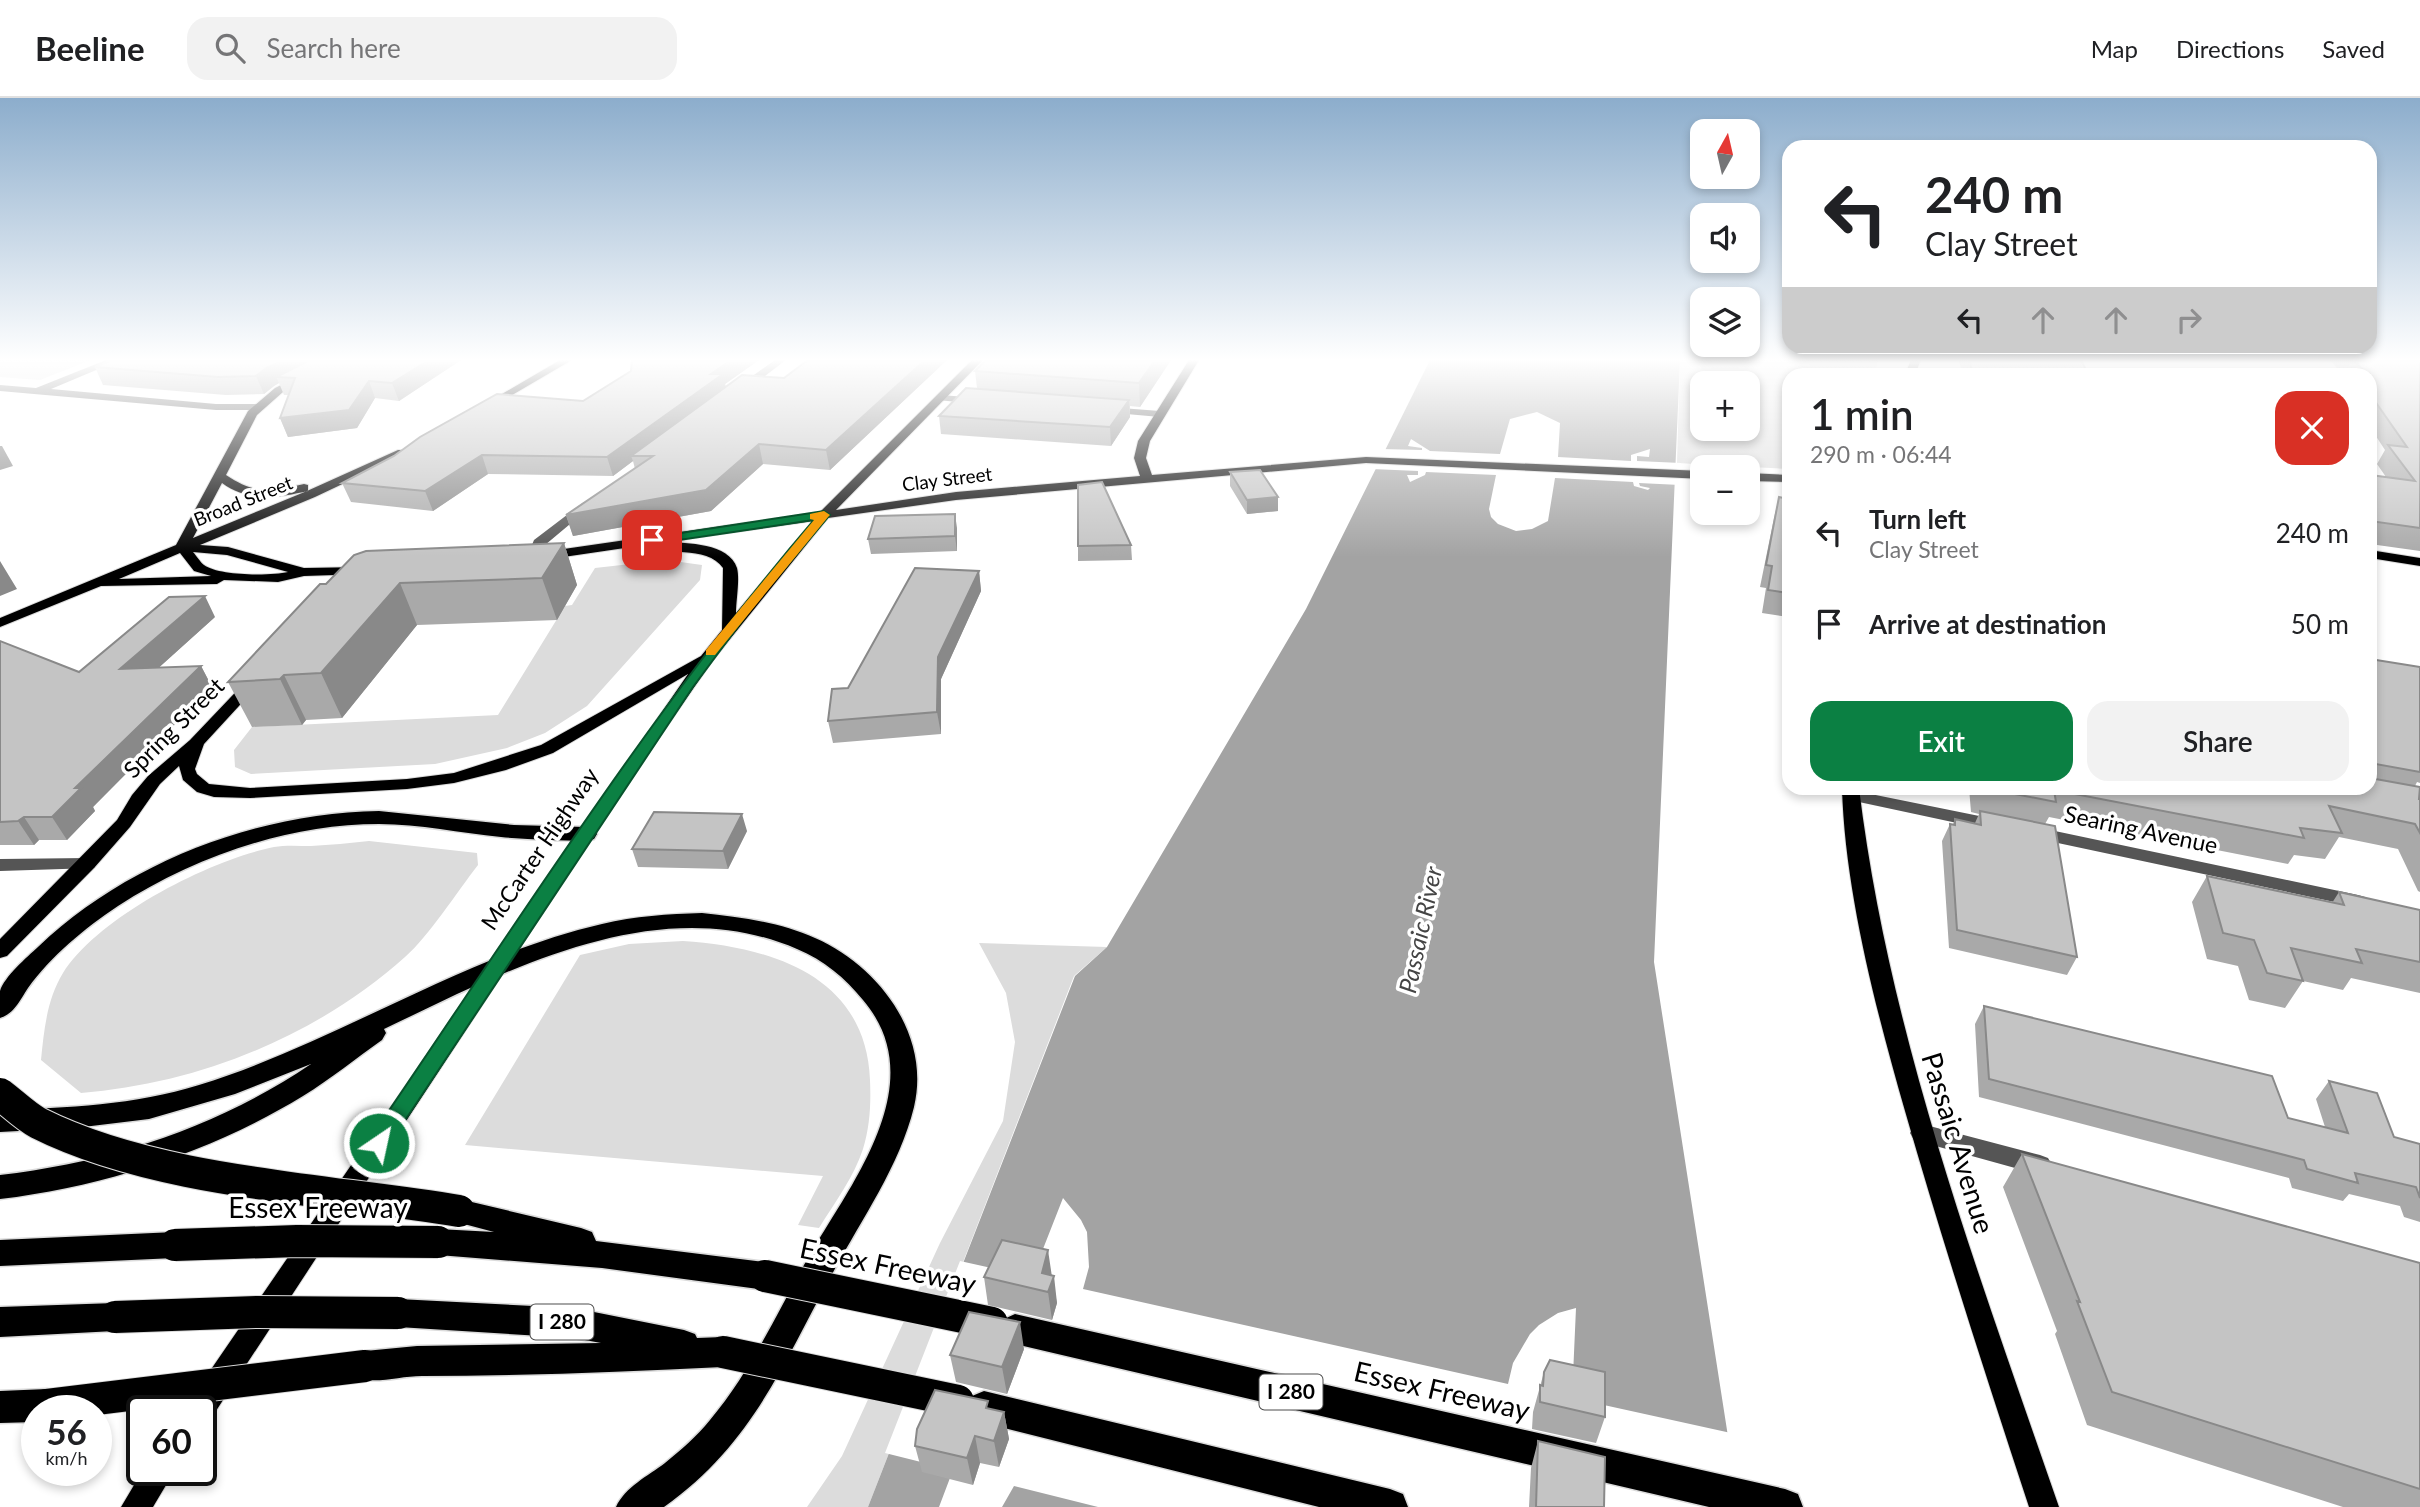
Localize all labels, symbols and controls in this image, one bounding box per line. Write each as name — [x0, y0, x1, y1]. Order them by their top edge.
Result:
search box — [187, 17, 677, 80]
text: Beeline — [35, 28, 145, 68]
icon: search — [211, 29, 249, 67]
text: Search here — [267, 32, 401, 64]
text: Map — [2091, 34, 2138, 63]
text: Directions — [2176, 34, 2284, 63]
text: Saved — [2322, 34, 2385, 63]
north arrow — [1690, 119, 1760, 189]
map controls — [1690, 119, 1760, 525]
text: 240 m — [1925, 165, 2063, 223]
icon: left — [1810, 168, 1901, 259]
button: sound — [1690, 203, 1760, 273]
text: Clay Street — [1925, 224, 2078, 263]
button: layers — [1690, 287, 1760, 357]
icon: left — [1951, 301, 1989, 339]
icon: ahead — [2024, 301, 2062, 339]
icon: ahead — [2097, 301, 2135, 339]
icon: right — [2170, 301, 2208, 339]
button: + — [1690, 371, 1760, 441]
text: 1 min — [1810, 389, 1914, 439]
button: close — [2275, 391, 2349, 465]
text: 290 m · 06:44 — [1810, 440, 1952, 468]
button: − — [1690, 455, 1760, 525]
street label: Clay Street — [901, 462, 993, 495]
street label: Broad Street — [190, 470, 296, 531]
text: Turn left — [1869, 503, 1966, 535]
pin — [622, 510, 682, 570]
icon: left — [1810, 514, 1848, 552]
text: 240 m — [2276, 517, 2349, 549]
icon: arrive — [633, 521, 671, 559]
text: Clay Street — [1869, 535, 1979, 563]
icon: arrive — [1810, 605, 1848, 643]
text: Arrive at destination — [1869, 608, 2106, 640]
text: 50 m — [2291, 608, 2349, 640]
street label: Spring Street — [117, 671, 230, 783]
button: Exit — [1810, 701, 2073, 781]
button: Share — [2087, 701, 2349, 781]
street label: McCarter Highway — [475, 762, 604, 935]
street label: Searing Avenue — [2062, 799, 2220, 859]
water label: Passaic River — [1392, 863, 1447, 996]
street label: Passaic Avenue — [1915, 1048, 2003, 1237]
position arrow — [342, 1106, 416, 1180]
street label: Essex Freeway — [228, 1190, 408, 1224]
street label: Essex Freeway — [797, 1230, 980, 1300]
road number: I 280 — [530, 1304, 594, 1340]
street label: Essex Freeway — [1351, 1353, 1534, 1427]
road number: I 280 — [1260, 1374, 1322, 1410]
speed limit sign: 60 — [126, 1395, 217, 1486]
text: 56 — [46, 1410, 87, 1452]
text: km/h — [45, 1447, 88, 1469]

